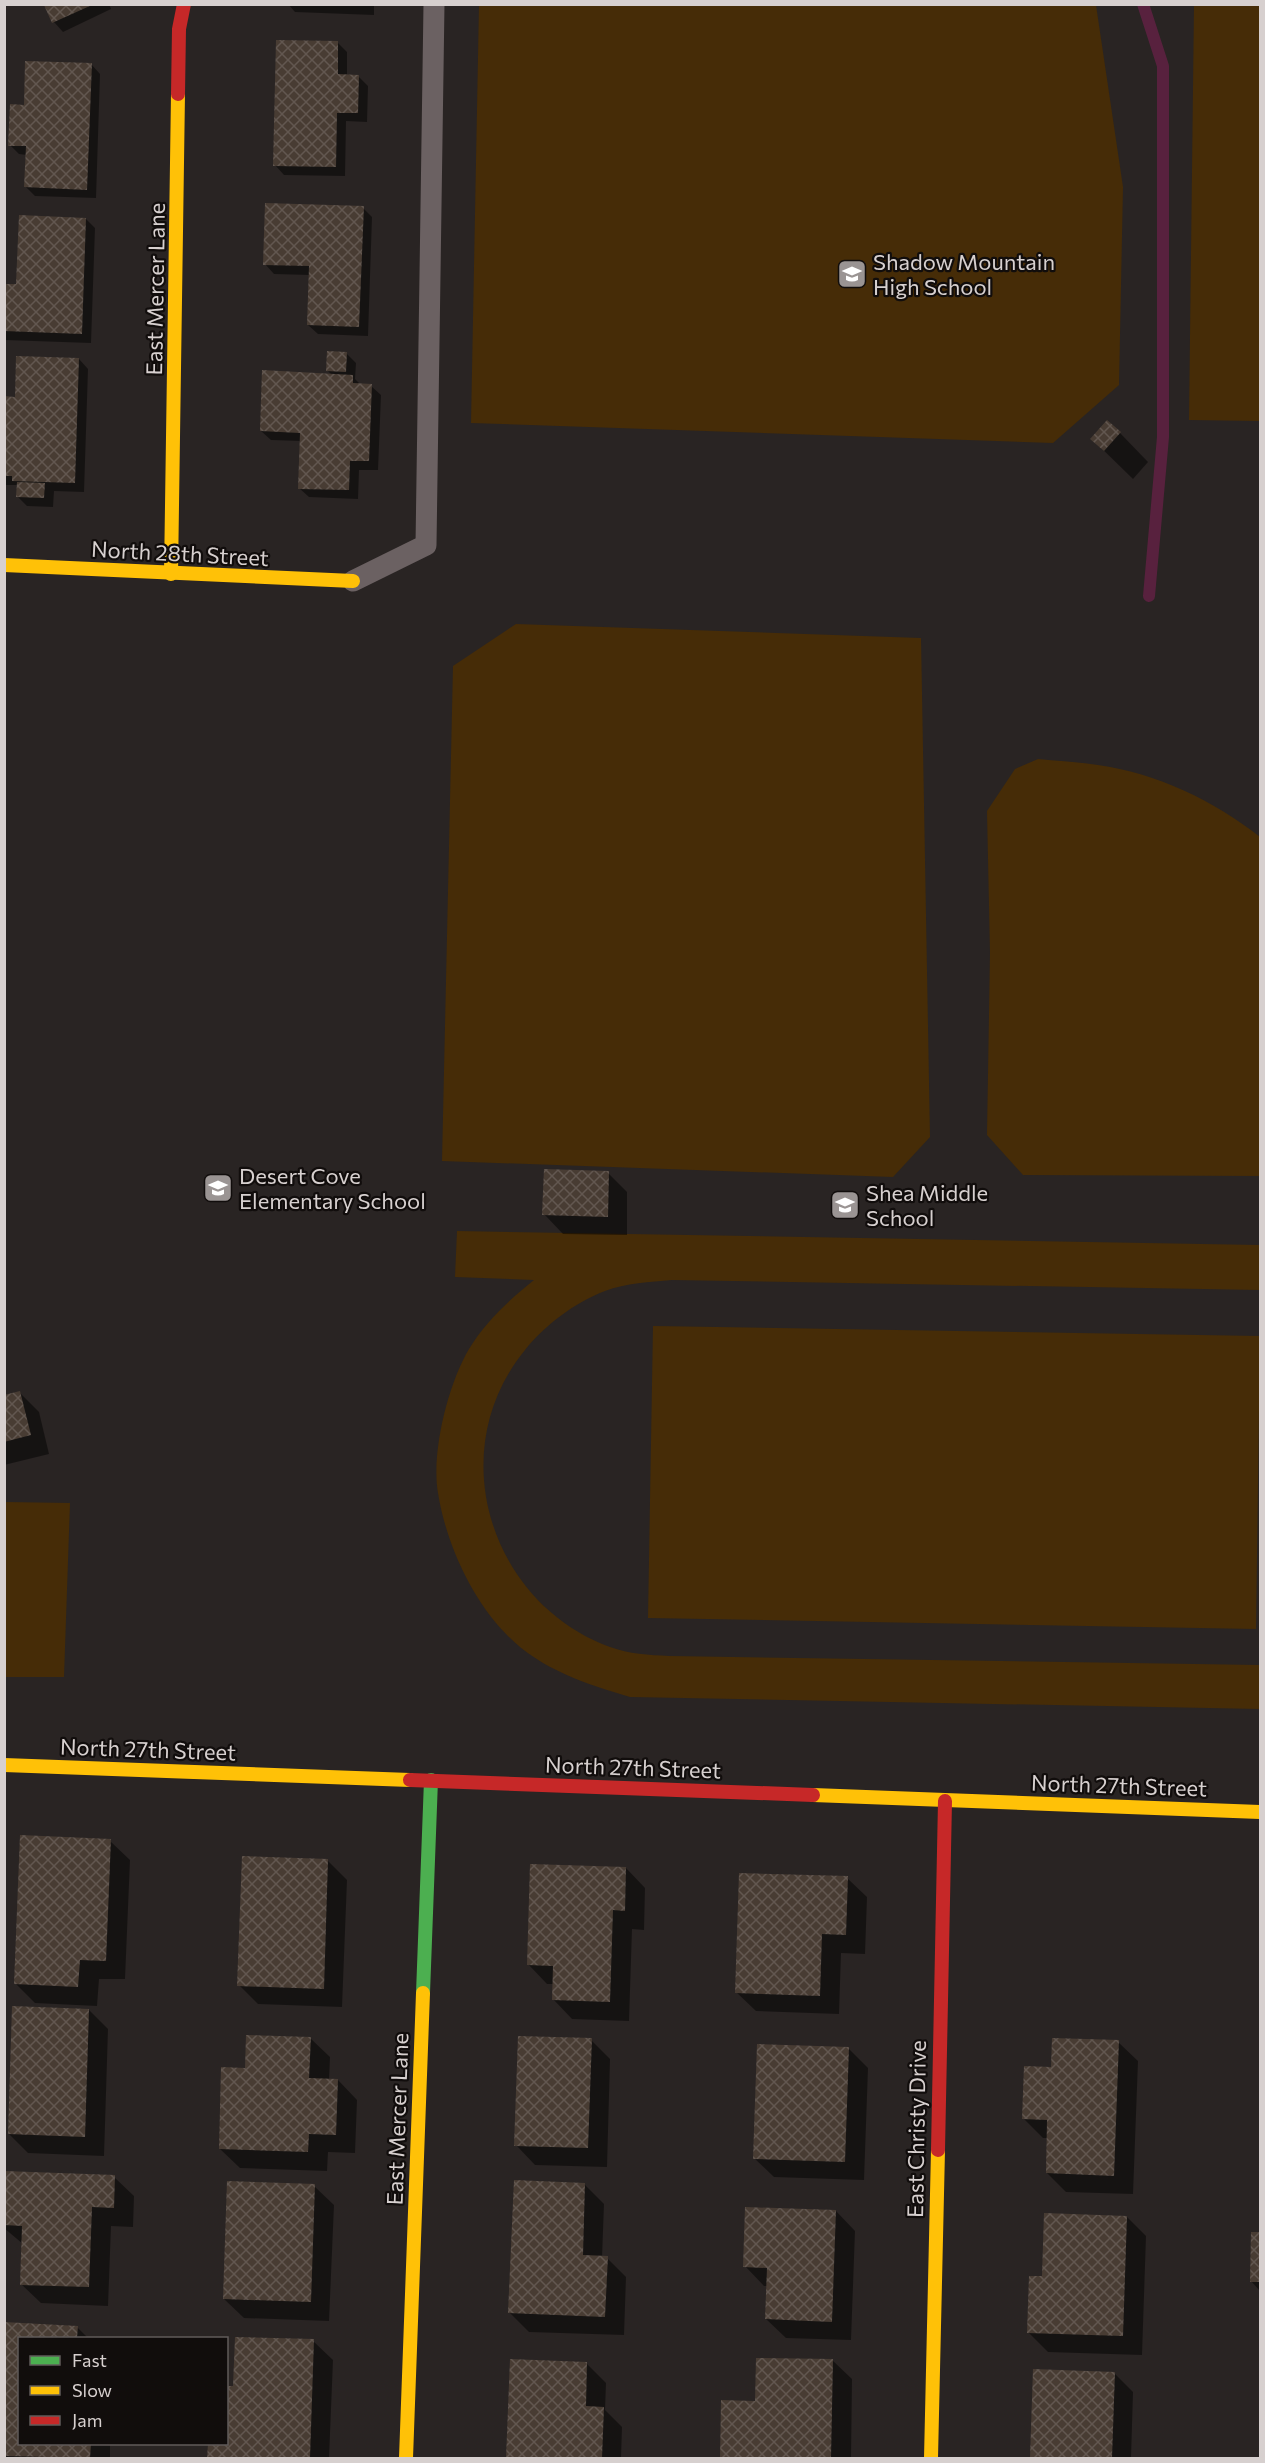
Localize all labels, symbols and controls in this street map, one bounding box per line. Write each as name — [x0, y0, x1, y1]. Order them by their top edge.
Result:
street label: East Mercer Lane — [140, 202, 170, 376]
place label: Shadow Mountain High School — [873, 248, 1055, 300]
school or university icon: Shadow Mountain High School — [836, 258, 868, 290]
street label: North 28th Street — [90, 535, 270, 571]
place label: Desert Cove Elementary School — [239, 1162, 426, 1214]
school or university icon: Desert Cove Elementary School — [202, 1172, 234, 1204]
place label: Shea Middle School — [866, 1179, 988, 1231]
school or university icon: Shea Middle School — [829, 1189, 861, 1221]
street label: North 27th Street — [60, 1732, 236, 1766]
street label: North 27th Street — [545, 1750, 721, 1784]
street label: North 27th Street — [1031, 1768, 1207, 1802]
street label: East Mercer Lane — [380, 2032, 414, 2206]
street label: East Christy Drive — [901, 2040, 931, 2218]
legend — [18, 2337, 228, 2445]
text: Fast — [72, 2349, 107, 2371]
text: Slow — [72, 2379, 112, 2401]
text: Jam — [72, 2409, 102, 2431]

